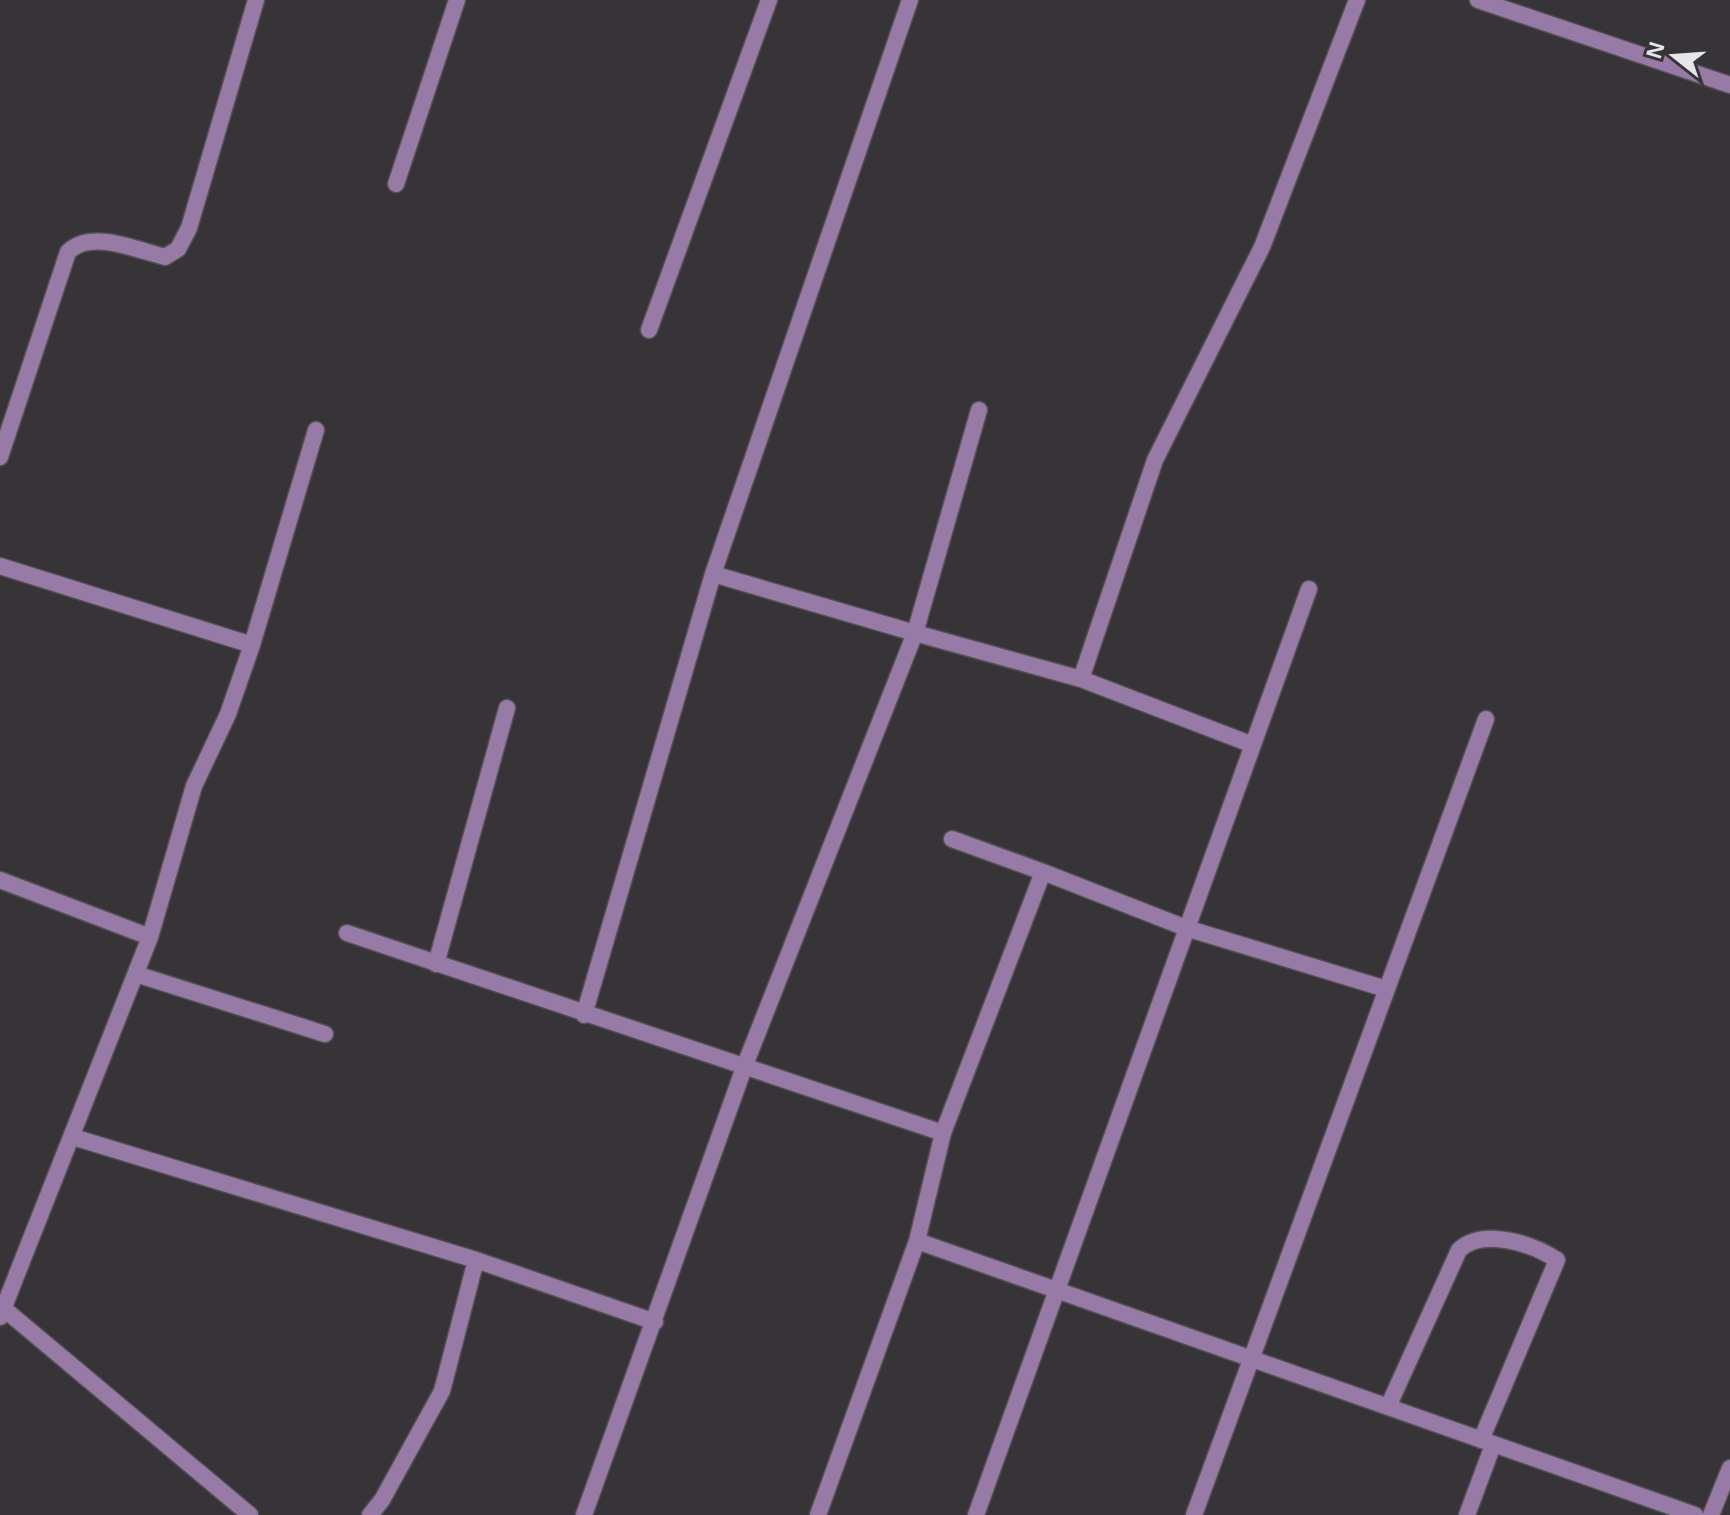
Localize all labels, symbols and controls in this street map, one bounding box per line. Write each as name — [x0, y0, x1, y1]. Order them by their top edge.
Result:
north arrow — [1634, 16, 1714, 96]
text: N — [1641, 39, 1670, 62]

